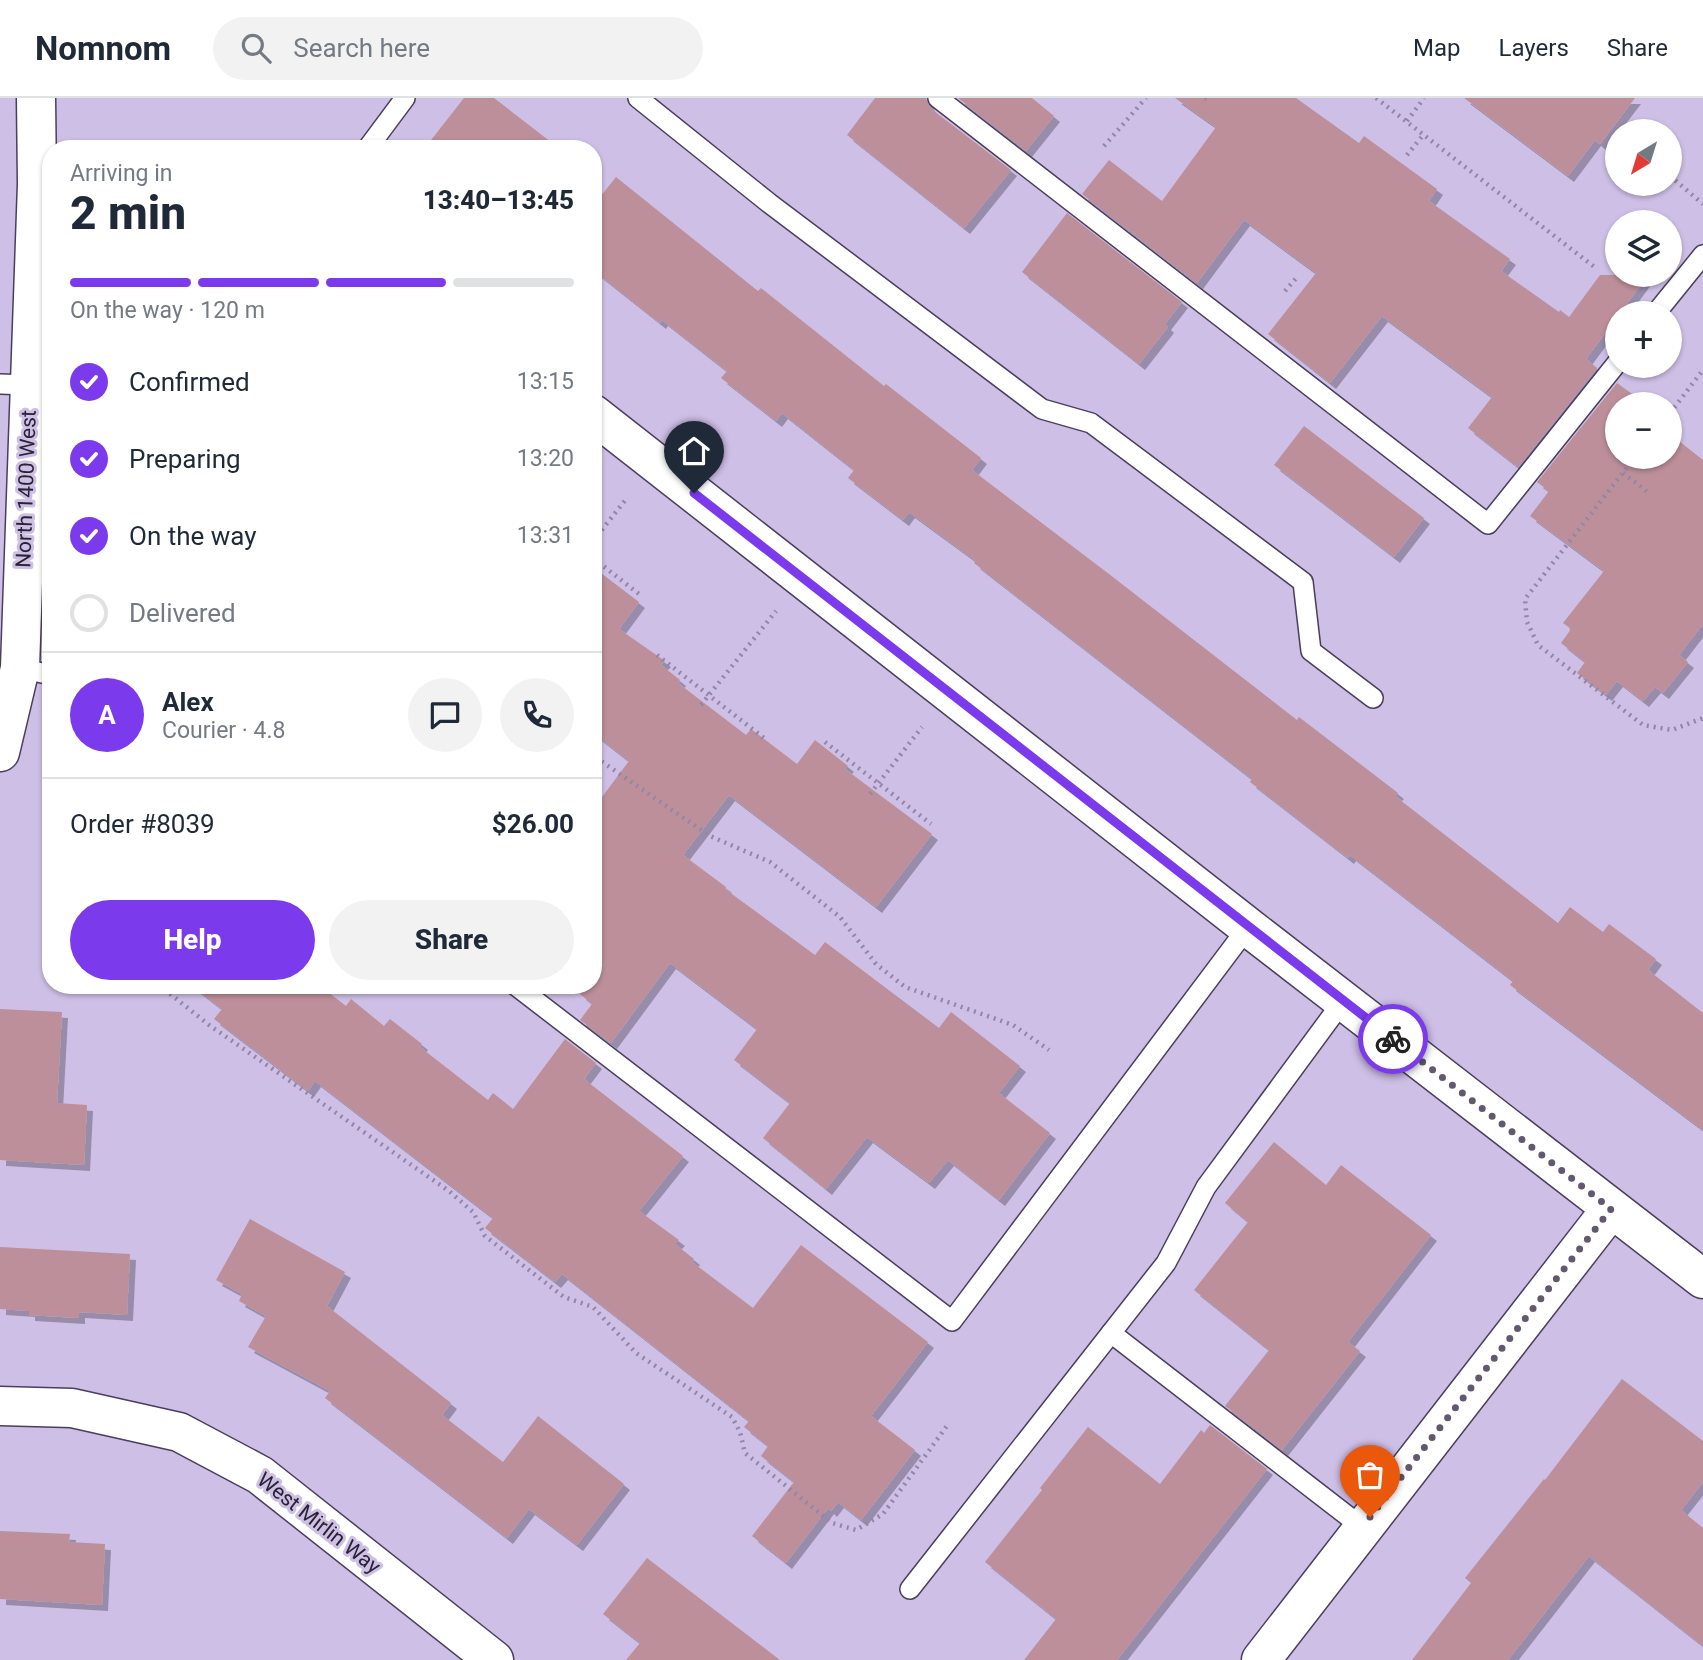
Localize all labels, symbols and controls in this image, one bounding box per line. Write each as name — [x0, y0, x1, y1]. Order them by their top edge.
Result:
search box — [213, 17, 703, 80]
text: Nomnom — [35, 29, 171, 68]
icon: search — [237, 29, 275, 67]
text: Search here — [293, 33, 430, 63]
text: Map — [1413, 34, 1461, 62]
text: Layers — [1499, 34, 1569, 62]
text: Share — [1607, 34, 1668, 62]
north arrow — [1605, 119, 1682, 196]
map controls — [1605, 119, 1682, 469]
text: Arriving in — [70, 160, 173, 187]
text: 13:40–13:45 — [423, 185, 574, 215]
text: 2 min — [70, 186, 186, 240]
button: layers — [1605, 210, 1682, 287]
text: On the way · 120 m — [70, 297, 265, 324]
button: + — [1605, 301, 1682, 378]
icon: check — [70, 363, 108, 401]
text: Confirmed — [129, 367, 250, 397]
text: 13:15 — [517, 368, 574, 395]
button: − — [1605, 392, 1682, 469]
street label: North 1400 West — [11, 410, 41, 568]
pin — [664, 421, 724, 493]
icon: home — [675, 432, 713, 470]
icon: check — [70, 440, 108, 478]
text: Preparing — [129, 444, 241, 474]
text: 13:20 — [517, 445, 574, 472]
icon: check — [70, 517, 108, 555]
text: On the way — [129, 521, 257, 551]
text: 13:31 — [517, 522, 574, 549]
text: Delivered — [129, 598, 236, 628]
button: chat — [408, 678, 482, 752]
button: phone — [500, 678, 574, 752]
text: Alex — [162, 687, 214, 717]
text: A — [98, 700, 116, 730]
text: Courier · 4.8 — [162, 717, 285, 744]
text: Order #8039 — [70, 809, 215, 839]
text: $26.00 — [492, 809, 574, 839]
button: Help — [70, 900, 315, 980]
button: Share — [329, 900, 574, 980]
courier — [1358, 1004, 1428, 1074]
icon: bike — [1374, 1020, 1412, 1058]
pin — [1340, 1445, 1400, 1517]
icon: bag — [1351, 1456, 1389, 1494]
street label: West Mirlin Way — [253, 1468, 385, 1578]

